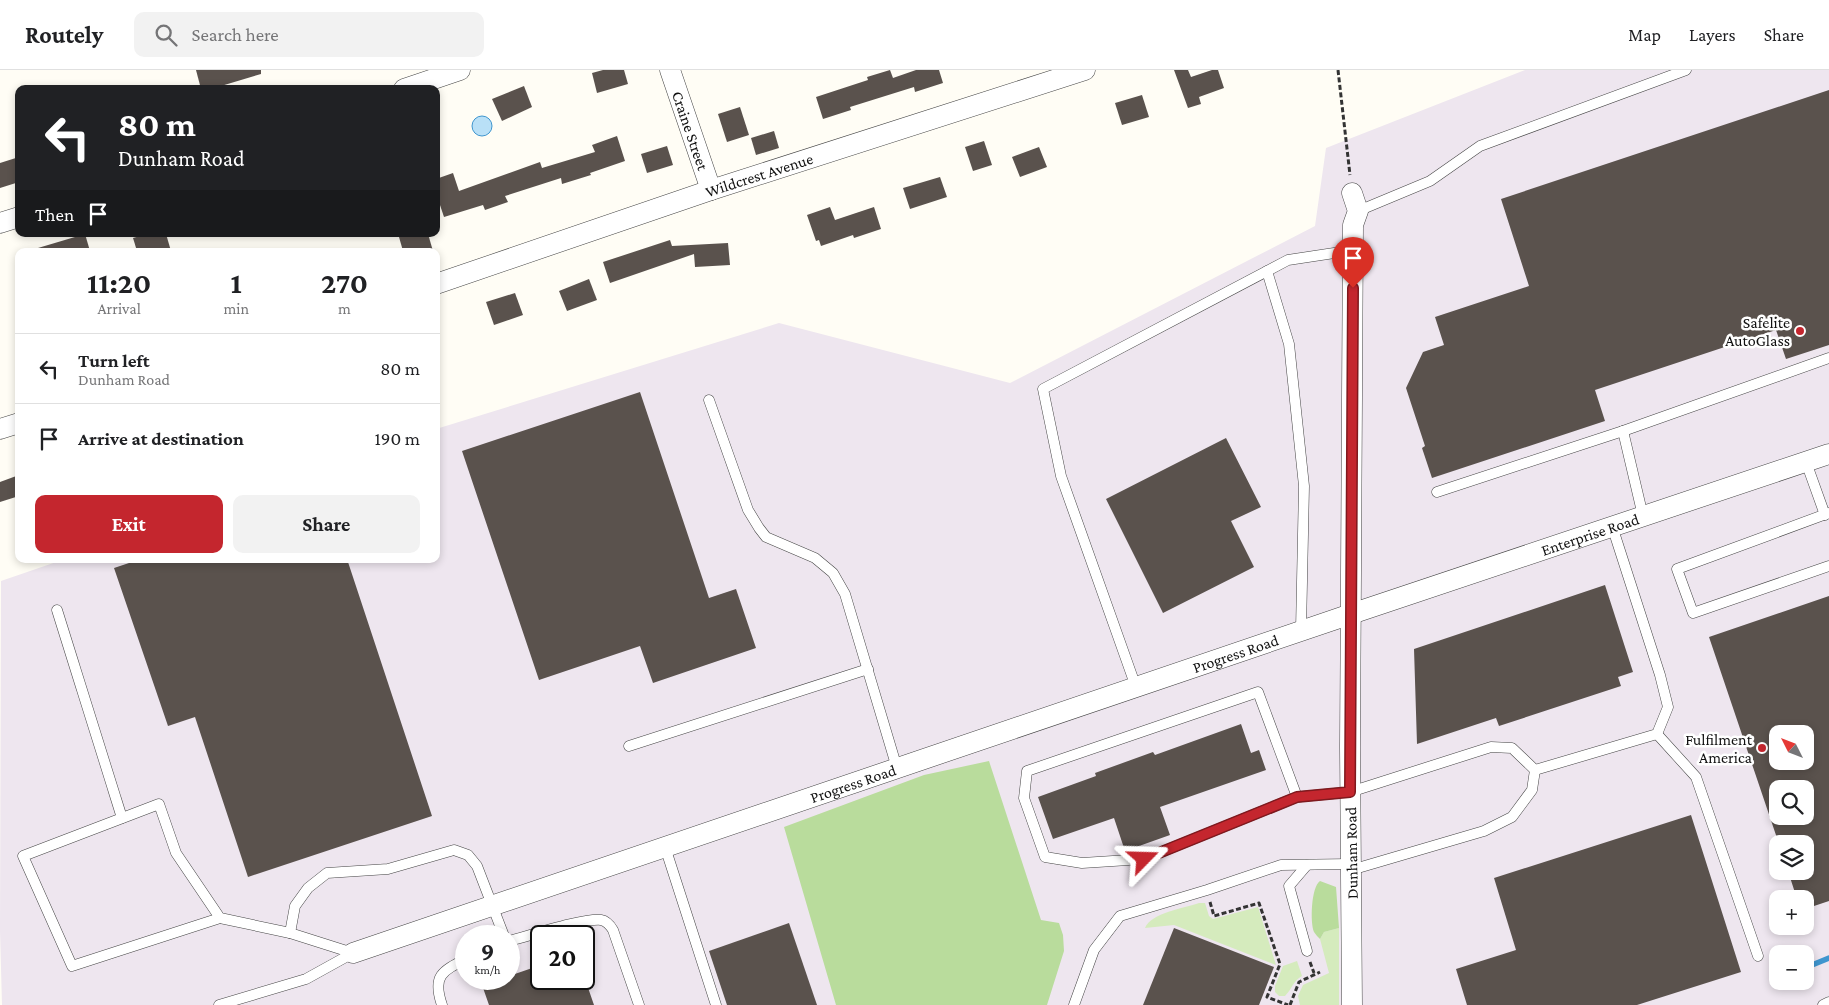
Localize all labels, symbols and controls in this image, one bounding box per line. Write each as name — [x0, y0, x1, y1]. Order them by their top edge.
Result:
search box — [134, 12, 484, 57]
text: Routely — [25, 21, 104, 48]
icon: search — [152, 21, 180, 49]
text: Search here — [192, 24, 279, 45]
text: Map — [1628, 25, 1661, 45]
text: Layers — [1689, 25, 1736, 45]
text: Share — [1764, 25, 1804, 45]
street label: Craine Street — [669, 89, 712, 173]
icon: left — [35, 105, 100, 170]
text: 80 m — [118, 105, 196, 144]
text: Dunham Road — [118, 146, 245, 171]
street label: Wildcrest Avenue — [703, 150, 815, 200]
icon: arrive — [84, 200, 112, 228]
text: Then — [35, 204, 74, 225]
pin — [1332, 237, 1374, 288]
icon: arrive — [1339, 244, 1367, 272]
text: 11:20 — [87, 266, 151, 299]
text: 1 — [231, 266, 242, 299]
text: 270 — [321, 266, 368, 299]
text: Arrival — [97, 300, 141, 317]
text: min — [223, 300, 249, 317]
text: m — [338, 300, 351, 317]
place label: Safelite AutoGlass — [1725, 314, 1790, 349]
marker: Safelite AutoGlass — [1794, 325, 1806, 337]
text: Turn left — [78, 350, 150, 371]
icon: left — [35, 355, 63, 383]
text: 80 m — [380, 358, 420, 379]
text: Dunham Road — [78, 371, 170, 388]
icon: arrive — [35, 425, 63, 453]
text: Arrive at destination — [78, 428, 244, 449]
text: 190 m — [374, 428, 420, 449]
button: Exit — [35, 495, 223, 553]
button: Share — [233, 495, 420, 553]
street label: Enterprise Road — [1539, 510, 1642, 559]
street label: Progress Road — [1191, 631, 1281, 676]
north arrow — [1769, 725, 1814, 770]
map controls — [1769, 725, 1814, 990]
place label: Fulfilment America — [1685, 731, 1753, 766]
marker: Fulfilment America — [1756, 742, 1768, 754]
street label: Progress Road — [808, 761, 899, 806]
button: search — [1769, 780, 1814, 825]
street label: Dunham Road — [1342, 806, 1361, 899]
position arrow — [1117, 832, 1169, 884]
button: layers — [1769, 835, 1814, 880]
button: + — [1769, 890, 1814, 935]
speed limit sign: 20 — [530, 925, 595, 990]
text: 9 — [481, 938, 494, 965]
button: − — [1769, 945, 1814, 990]
text: km/h — [475, 963, 500, 977]

